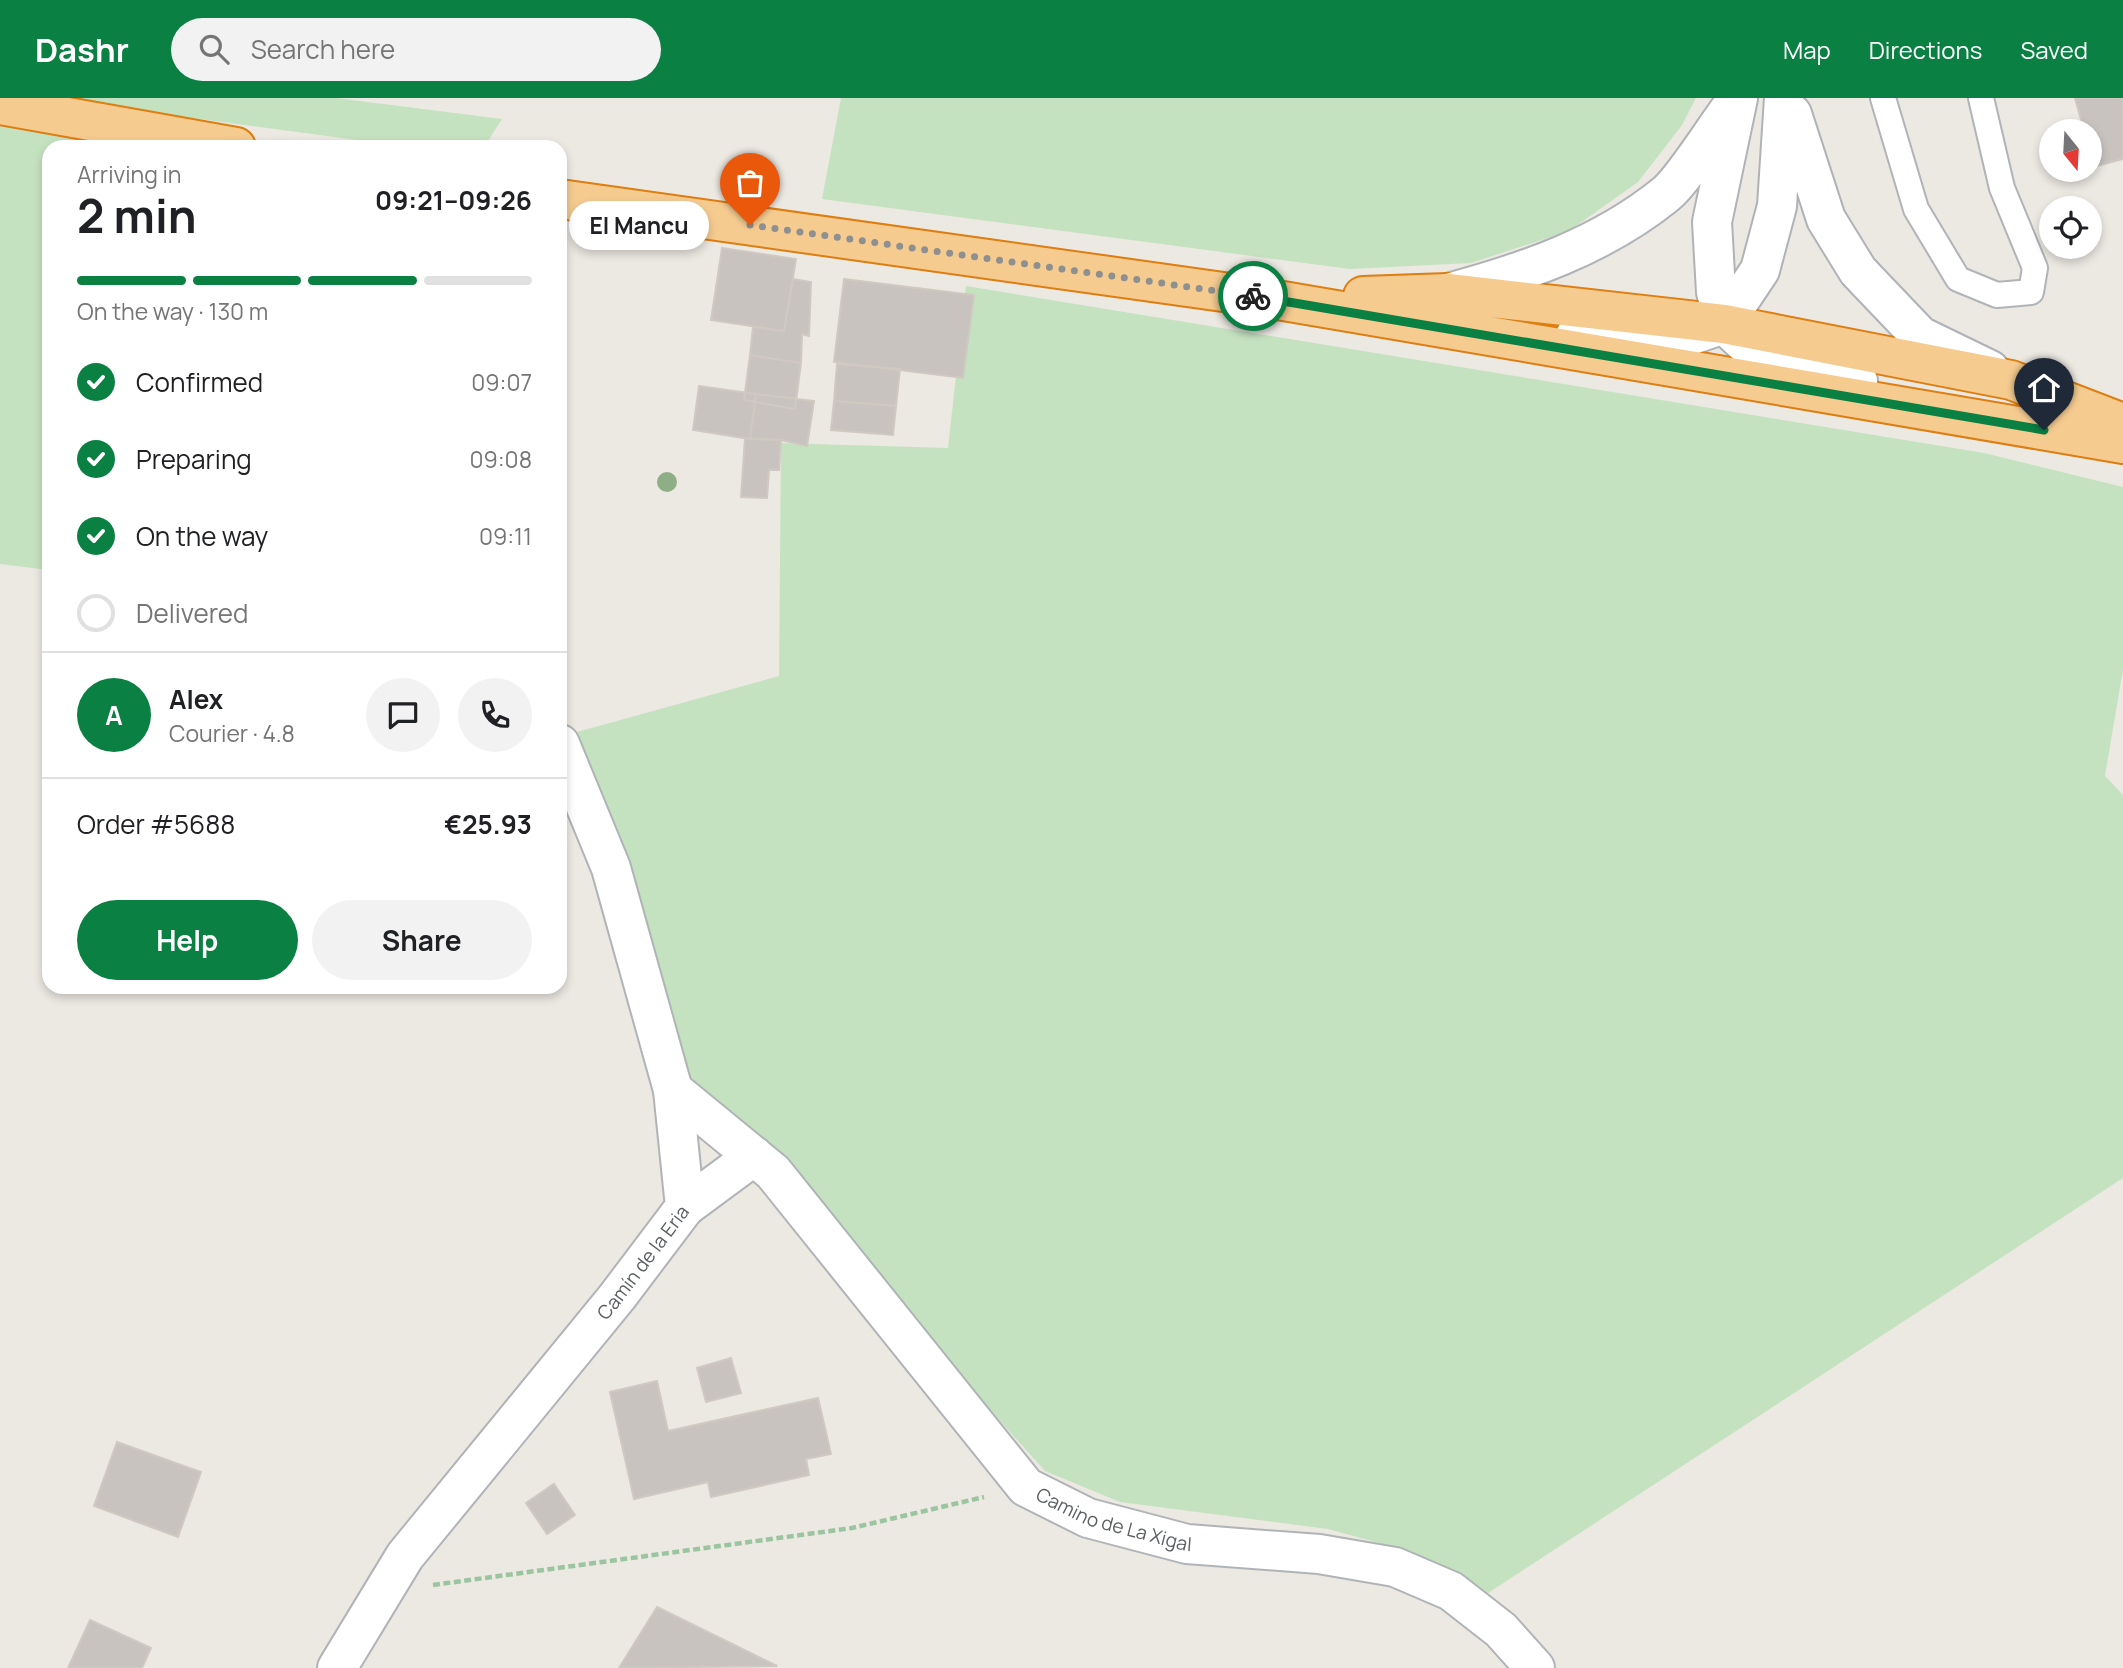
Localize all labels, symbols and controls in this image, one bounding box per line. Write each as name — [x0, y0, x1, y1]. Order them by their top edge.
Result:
search box — [171, 18, 661, 81]
text: Dashr — [35, 27, 129, 72]
icon: search — [195, 30, 233, 68]
text: Search here — [251, 31, 395, 67]
text: Map — [1783, 33, 1831, 66]
text: Directions — [1869, 33, 1982, 66]
text: Saved — [2020, 33, 2088, 66]
north arrow — [2039, 119, 2102, 182]
map controls — [2039, 119, 2102, 259]
pin — [720, 153, 780, 225]
text: Arriving in — [77, 158, 182, 190]
icon: bag — [731, 164, 769, 202]
text: 09:21–09:26 — [375, 182, 532, 218]
text: 2 min — [77, 184, 197, 247]
button: locate — [2039, 196, 2102, 259]
callout: El Mancu — [568, 200, 708, 250]
text: El Mancu — [589, 209, 689, 241]
courier — [1218, 261, 1288, 331]
icon: bike — [1234, 277, 1272, 315]
text: On the way · 130 m — [77, 295, 268, 327]
pin — [2014, 358, 2074, 430]
icon: check — [77, 363, 115, 401]
text: Confirmed — [136, 364, 263, 400]
text: 09:07 — [471, 366, 532, 398]
icon: home — [2025, 369, 2063, 407]
icon: check — [77, 440, 115, 478]
text: Preparing — [136, 441, 252, 477]
text: 09:08 — [469, 443, 532, 475]
icon: check — [77, 517, 115, 555]
text: On the way — [136, 518, 268, 554]
text: 09:11 — [479, 520, 532, 552]
text: Delivered — [136, 595, 248, 631]
button: chat — [366, 678, 440, 752]
button: phone — [458, 678, 532, 752]
text: Alex — [169, 681, 223, 717]
text: A — [105, 697, 123, 733]
text: Courier · 4.8 — [169, 717, 295, 749]
text: Order #5688 — [77, 806, 235, 842]
text: €25.93 — [444, 806, 532, 842]
button: Help — [77, 900, 298, 980]
button: Share — [312, 900, 532, 980]
street label: Camín de la Eria — [591, 1200, 695, 1325]
street label: Camino de La Xigal — [1032, 1481, 1193, 1557]

